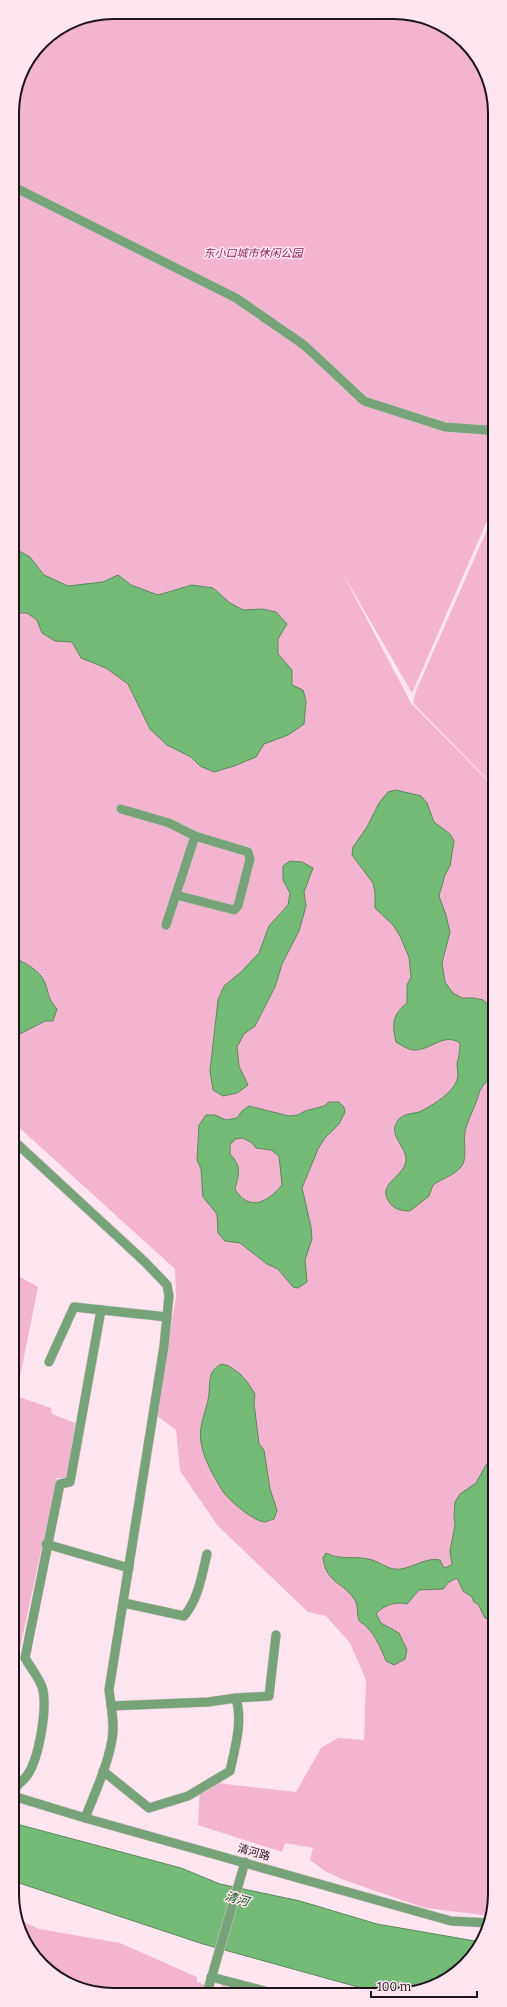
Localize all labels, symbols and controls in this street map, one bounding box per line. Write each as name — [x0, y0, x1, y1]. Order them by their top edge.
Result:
park label: 东小口城市休闲公园 — [204, 247, 304, 260]
street label: 清河路 — [236, 1842, 272, 1863]
water label: 清河 — [224, 1889, 252, 1910]
scale bar — [371, 1973, 477, 1999]
text: 100 m — [377, 1980, 412, 1994]

